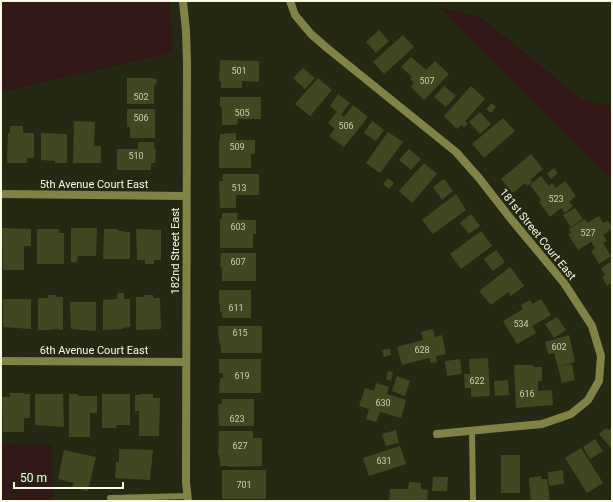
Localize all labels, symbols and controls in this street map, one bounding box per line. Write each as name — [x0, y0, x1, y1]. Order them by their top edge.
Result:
house number: 501 — [231, 66, 247, 76]
house number: 507 — [419, 76, 435, 86]
house number: 502 — [133, 92, 149, 102]
house number: 505 — [234, 108, 250, 118]
house number: 506 — [133, 113, 149, 123]
house number: 506 — [338, 121, 354, 131]
house number: 509 — [229, 142, 245, 152]
house number: 510 — [128, 151, 144, 161]
street label: 5th Avenue Court East — [40, 178, 149, 191]
house number: 513 — [231, 183, 247, 193]
street label: 181st Street Court East — [497, 186, 579, 283]
house number: 523 — [548, 194, 564, 204]
street label: 182nd Street East — [169, 207, 182, 294]
house number: 603 — [230, 222, 246, 232]
house number: 527 — [580, 228, 596, 238]
house number: 607 — [230, 257, 246, 267]
house number: 611 — [228, 303, 244, 313]
house number: 534 — [513, 319, 529, 329]
house number: 615 — [232, 328, 248, 338]
house number: 602 — [551, 342, 567, 352]
street label: 6th Avenue Court East — [40, 344, 149, 357]
house number: 628 — [414, 345, 430, 355]
house number: 619 — [234, 371, 250, 381]
house number: 622 — [469, 376, 485, 386]
house number: 616 — [519, 389, 535, 399]
house number: 630 — [375, 398, 391, 408]
house number: 623 — [229, 414, 245, 424]
house number: 627 — [232, 441, 248, 451]
house number: 631 — [376, 456, 392, 466]
scale bar — [14, 464, 123, 490]
text: 50 m — [20, 471, 47, 485]
house number: 701 — [236, 480, 252, 490]

